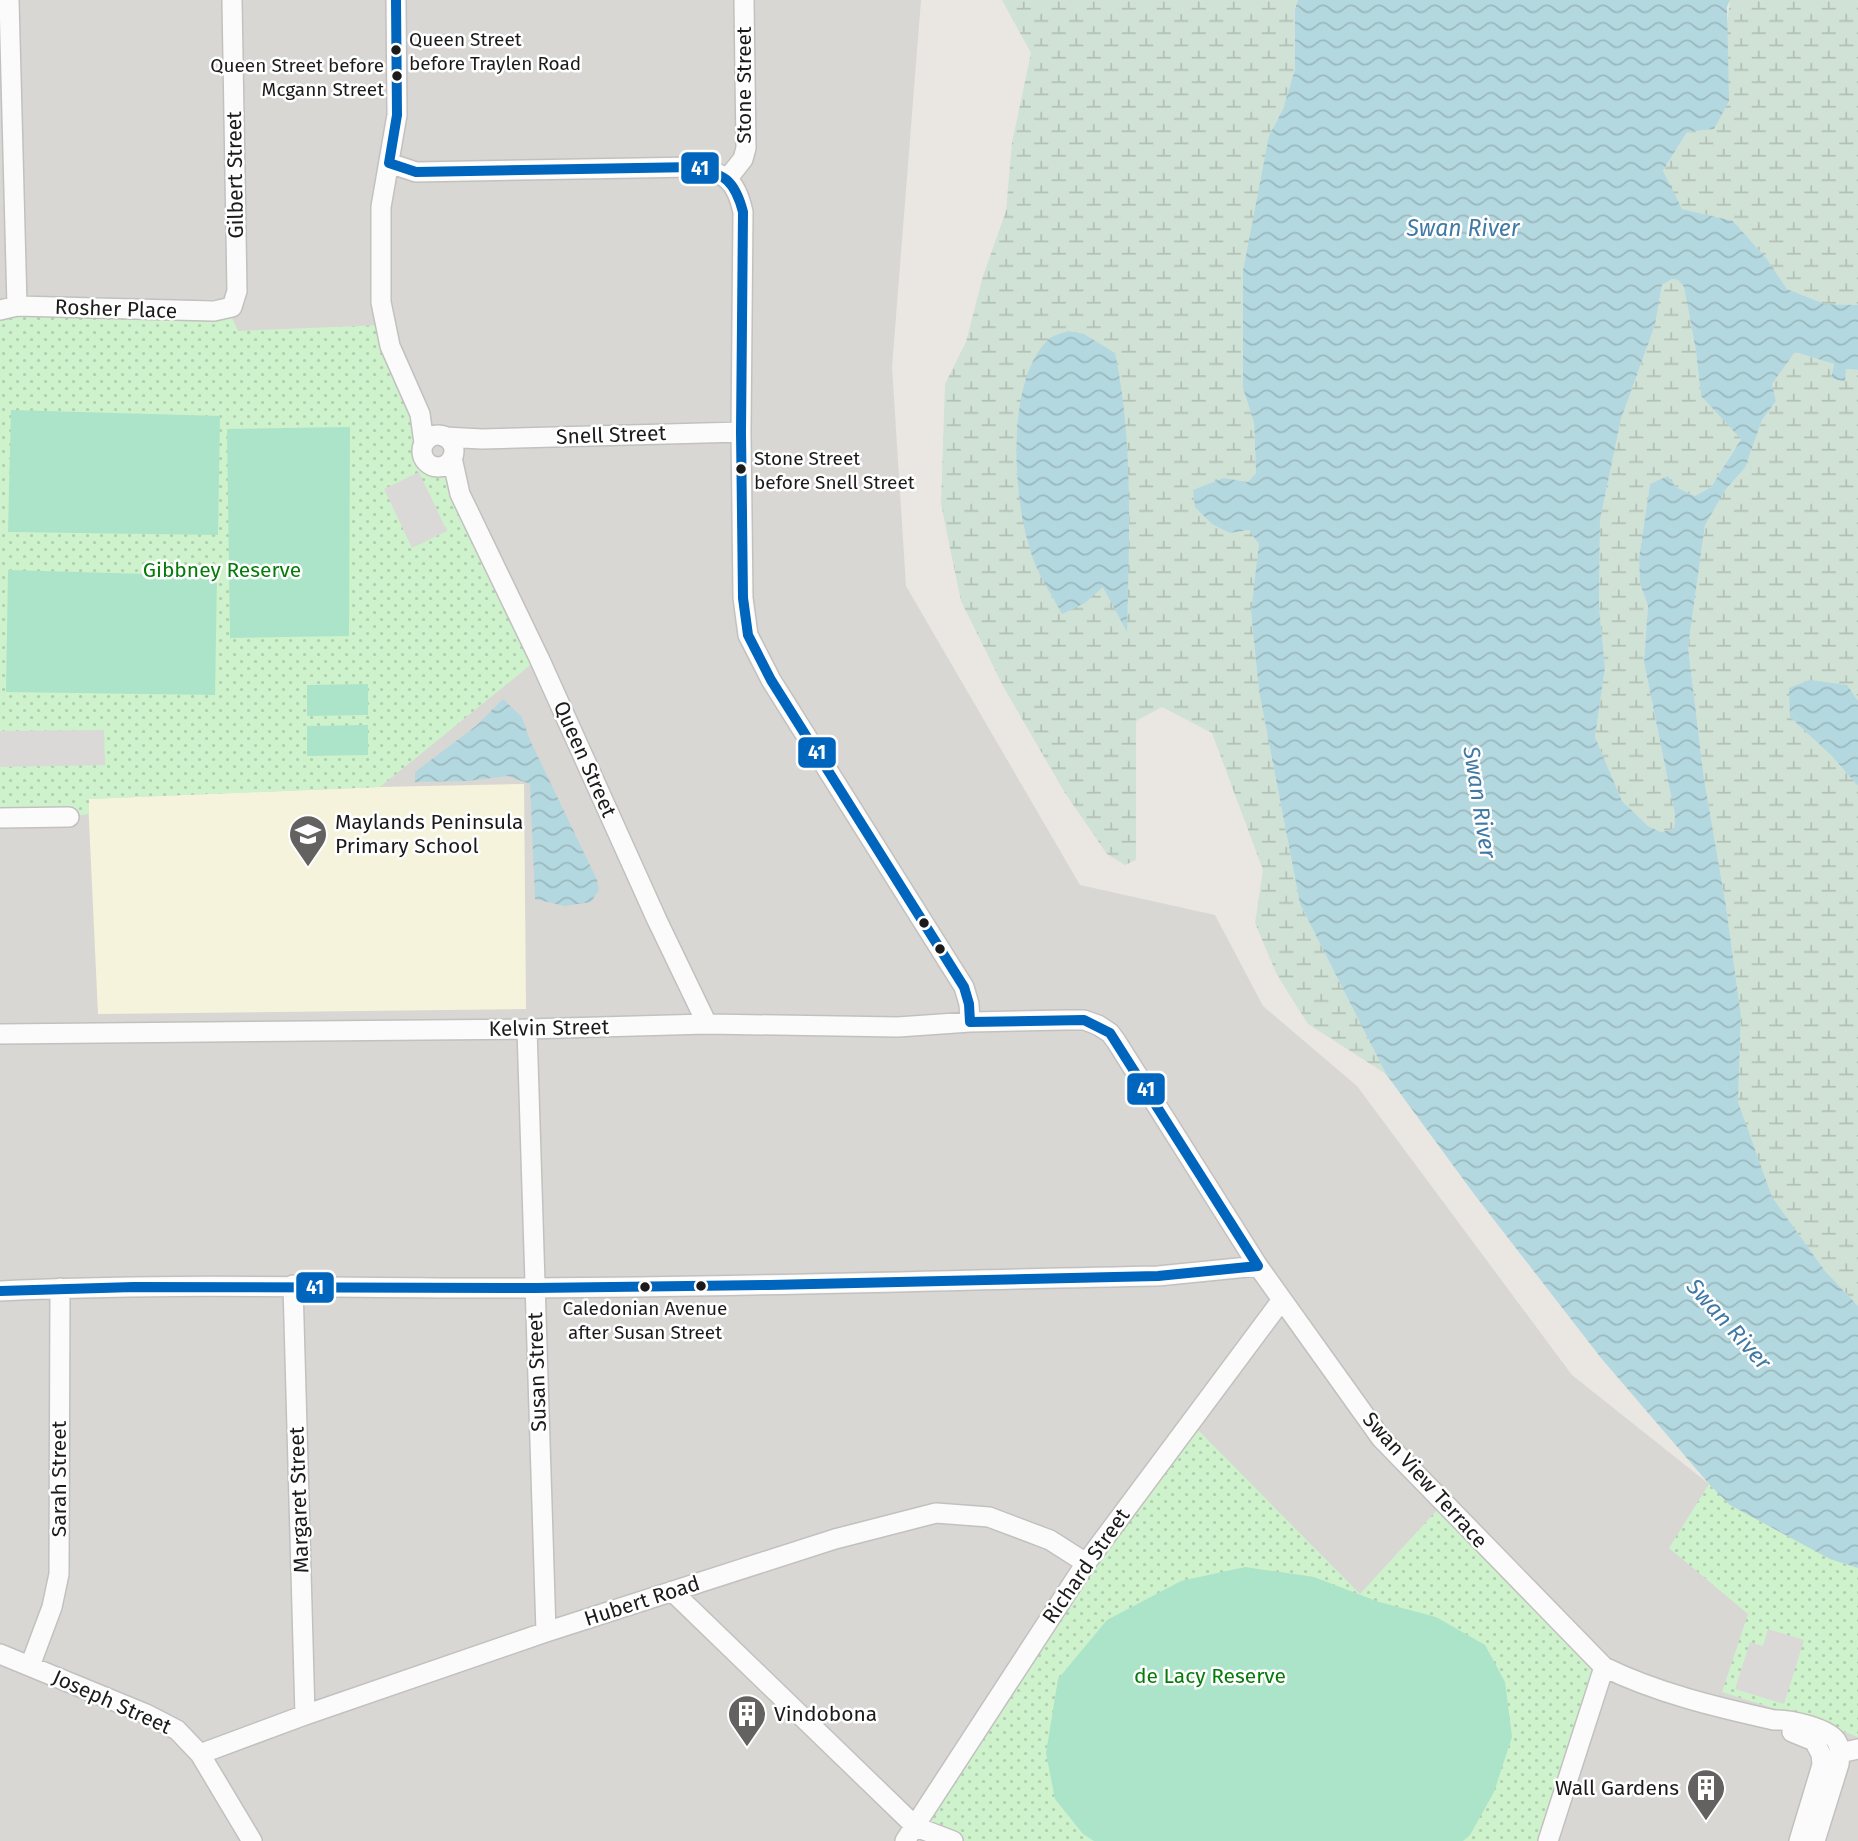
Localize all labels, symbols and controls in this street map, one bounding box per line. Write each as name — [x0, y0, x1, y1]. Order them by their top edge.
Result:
street label: Stone Street — [731, 26, 757, 144]
place label: Queen Street before Traylen Road — [409, 28, 581, 75]
marker: Queen Street before Traylen Road — [389, 43, 403, 57]
place label: Queen Street before Mcgann Street — [210, 54, 384, 101]
marker: Queen Street before Mcgann Street — [390, 69, 404, 83]
street label: Gilbert Street — [221, 111, 249, 239]
line badge: 41 — [680, 151, 720, 185]
text: 41 — [691, 157, 709, 180]
water label: Swan River — [1405, 214, 1521, 242]
street label: Rosher Place — [54, 294, 178, 324]
street label: Snell Street — [556, 420, 667, 450]
place label: Stone Street before Snell Street — [754, 447, 915, 494]
marker: Stone Street before Snell Street — [734, 462, 748, 476]
park label: Gibbney Reserve — [143, 557, 301, 583]
street label: Queen Street — [548, 697, 622, 822]
line badge: 41 — [797, 736, 837, 769]
text: 41 — [808, 741, 826, 764]
water label: Swan River — [1457, 743, 1503, 861]
place label: Maylands Peninsula Primary School — [335, 809, 524, 859]
school or university icon: Maylands Peninsula Primary School — [287, 813, 329, 868]
unlabelled marker — [917, 916, 931, 930]
unlabelled marker — [933, 942, 947, 956]
street label: Kelvin Street — [489, 1014, 610, 1042]
line badge: 41 — [1126, 1072, 1166, 1106]
text: 41 — [1137, 1078, 1155, 1101]
line badge: 41 — [295, 1271, 335, 1304]
water label: Swan River — [1680, 1272, 1778, 1376]
text: 41 — [306, 1276, 324, 1299]
unlabelled marker — [694, 1279, 708, 1293]
marker: Caledonian Avenue after Susan Street — [638, 1280, 652, 1294]
place label: Caledonian Avenue after Susan Street — [563, 1297, 727, 1344]
street label: Susan Street — [522, 1311, 552, 1432]
street label: Swan View Terrace — [1357, 1407, 1493, 1553]
street label: Sarah Street — [46, 1420, 72, 1537]
street label: Margaret Street — [283, 1426, 315, 1574]
street label: Richard Street — [1037, 1503, 1136, 1629]
street label: Hubert Road — [581, 1570, 703, 1632]
park label: de Lacy Reserve — [1134, 1663, 1286, 1689]
street label: Joseph Street — [49, 1664, 176, 1740]
building icon: Vindobona — [726, 1693, 768, 1748]
place label: Vindobona — [774, 1701, 877, 1727]
building icon: Wall Gardens — [1685, 1767, 1727, 1822]
place label: Wall Gardens — [1555, 1775, 1679, 1801]

